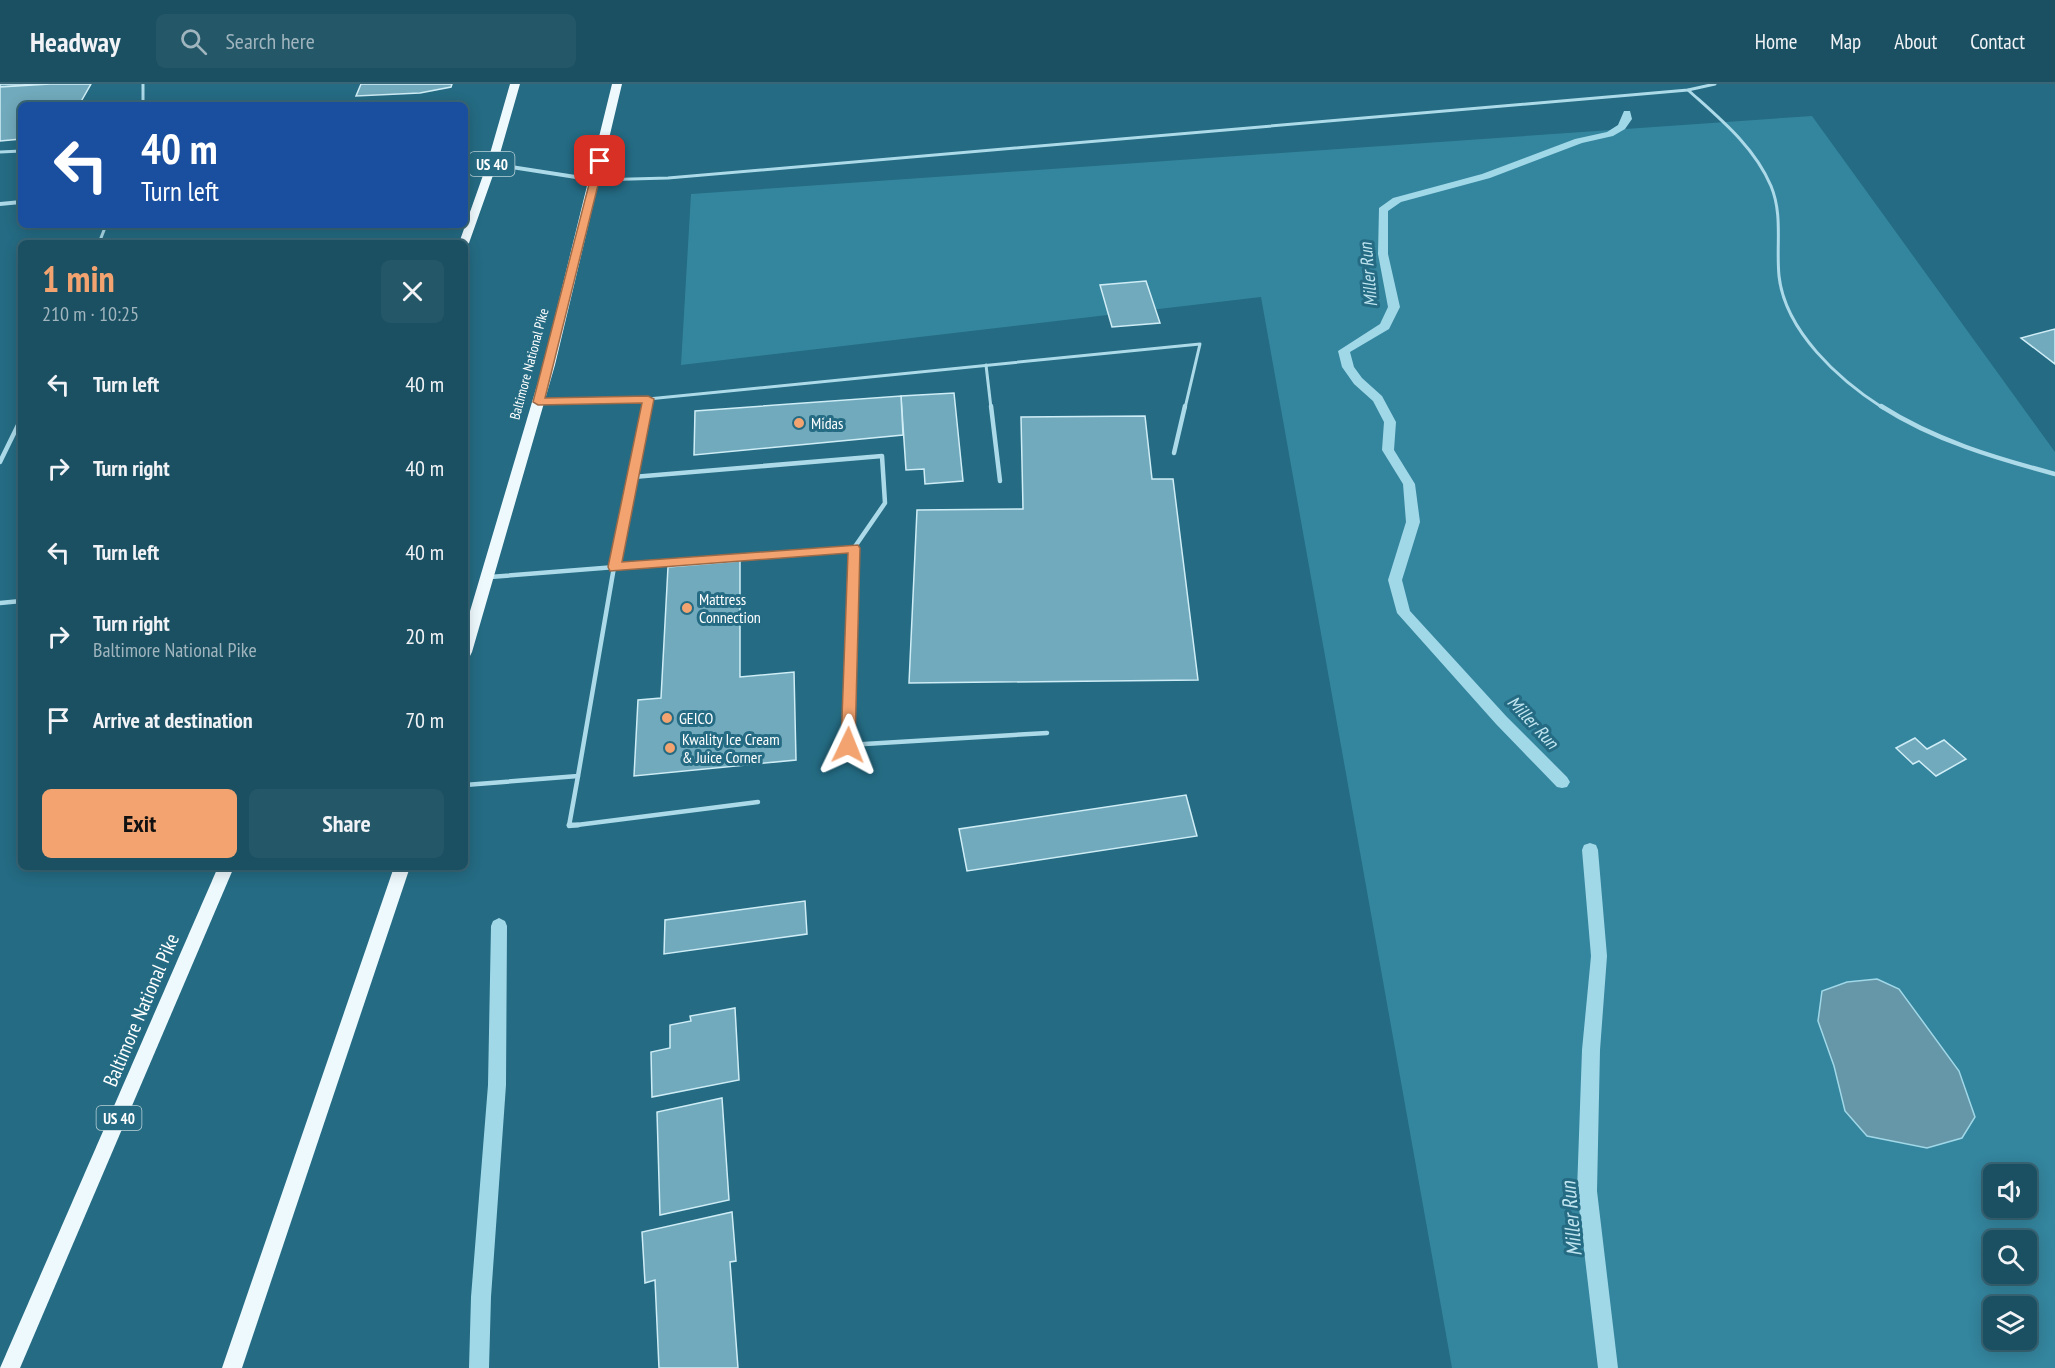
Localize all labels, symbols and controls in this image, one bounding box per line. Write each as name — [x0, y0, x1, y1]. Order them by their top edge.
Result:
search box — [156, 14, 576, 68]
text: Headway — [30, 23, 120, 60]
icon: search — [177, 25, 210, 58]
text: Search here — [225, 27, 315, 55]
text: Home — [1755, 28, 1797, 55]
text: Map — [1830, 28, 1861, 55]
text: About — [1894, 28, 1937, 55]
text: Contact — [1970, 28, 2025, 55]
text: 40 m — [141, 121, 218, 176]
icon: left — [42, 126, 120, 204]
pin — [574, 135, 625, 186]
icon: arrive — [583, 144, 616, 177]
road number: US 40 — [470, 152, 514, 176]
text: Turn left — [141, 174, 219, 208]
water label: Miller Run — [1354, 241, 1382, 308]
text: 1 min — [42, 255, 115, 302]
button: close — [381, 260, 444, 323]
text: 210 m · 10:25 — [42, 301, 139, 327]
street label: Baltimore National Pike — [505, 306, 553, 422]
icon: left — [42, 368, 75, 401]
text: Turn left — [93, 370, 159, 398]
text: 40 m — [405, 370, 444, 398]
place label: Midas — [811, 413, 843, 433]
marker: Midas — [792, 416, 806, 430]
icon: right — [42, 452, 75, 485]
text: Turn right — [93, 454, 170, 482]
text: 40 m — [405, 454, 444, 482]
icon: left — [42, 536, 75, 569]
text: Turn left — [93, 538, 159, 566]
text: 40 m — [405, 538, 444, 566]
place label: Mattress Connection — [699, 589, 761, 627]
marker: Mattress Connection — [680, 601, 694, 615]
text: Turn right — [93, 609, 170, 637]
icon: right — [42, 620, 75, 653]
text: 20 m — [405, 622, 444, 650]
text: Baltimore National Pike — [93, 637, 257, 663]
water label: Miller Run — [1503, 691, 1564, 754]
icon: arrive — [42, 704, 75, 737]
text: Arrive at destination — [93, 706, 253, 734]
text: 70 m — [405, 706, 444, 734]
place label: GEICO — [679, 708, 713, 728]
marker: GEICO — [660, 711, 674, 725]
position arrow — [816, 713, 880, 777]
place label: Kwality Ice Cream & Juice Corner — [682, 729, 780, 767]
marker: Kwality Ice Cream & Juice Corner — [663, 741, 677, 755]
button: Exit — [42, 789, 237, 858]
button: Share — [249, 789, 444, 858]
street label: Baltimore National Pike — [97, 930, 185, 1090]
road number: US 40 — [96, 1106, 142, 1130]
map controls — [1983, 1164, 2037, 1350]
button: sound — [1983, 1164, 2037, 1218]
water label: Miller Run — [1554, 1179, 1588, 1258]
button: search — [1983, 1230, 2037, 1284]
button: layers — [1983, 1296, 2037, 1350]

